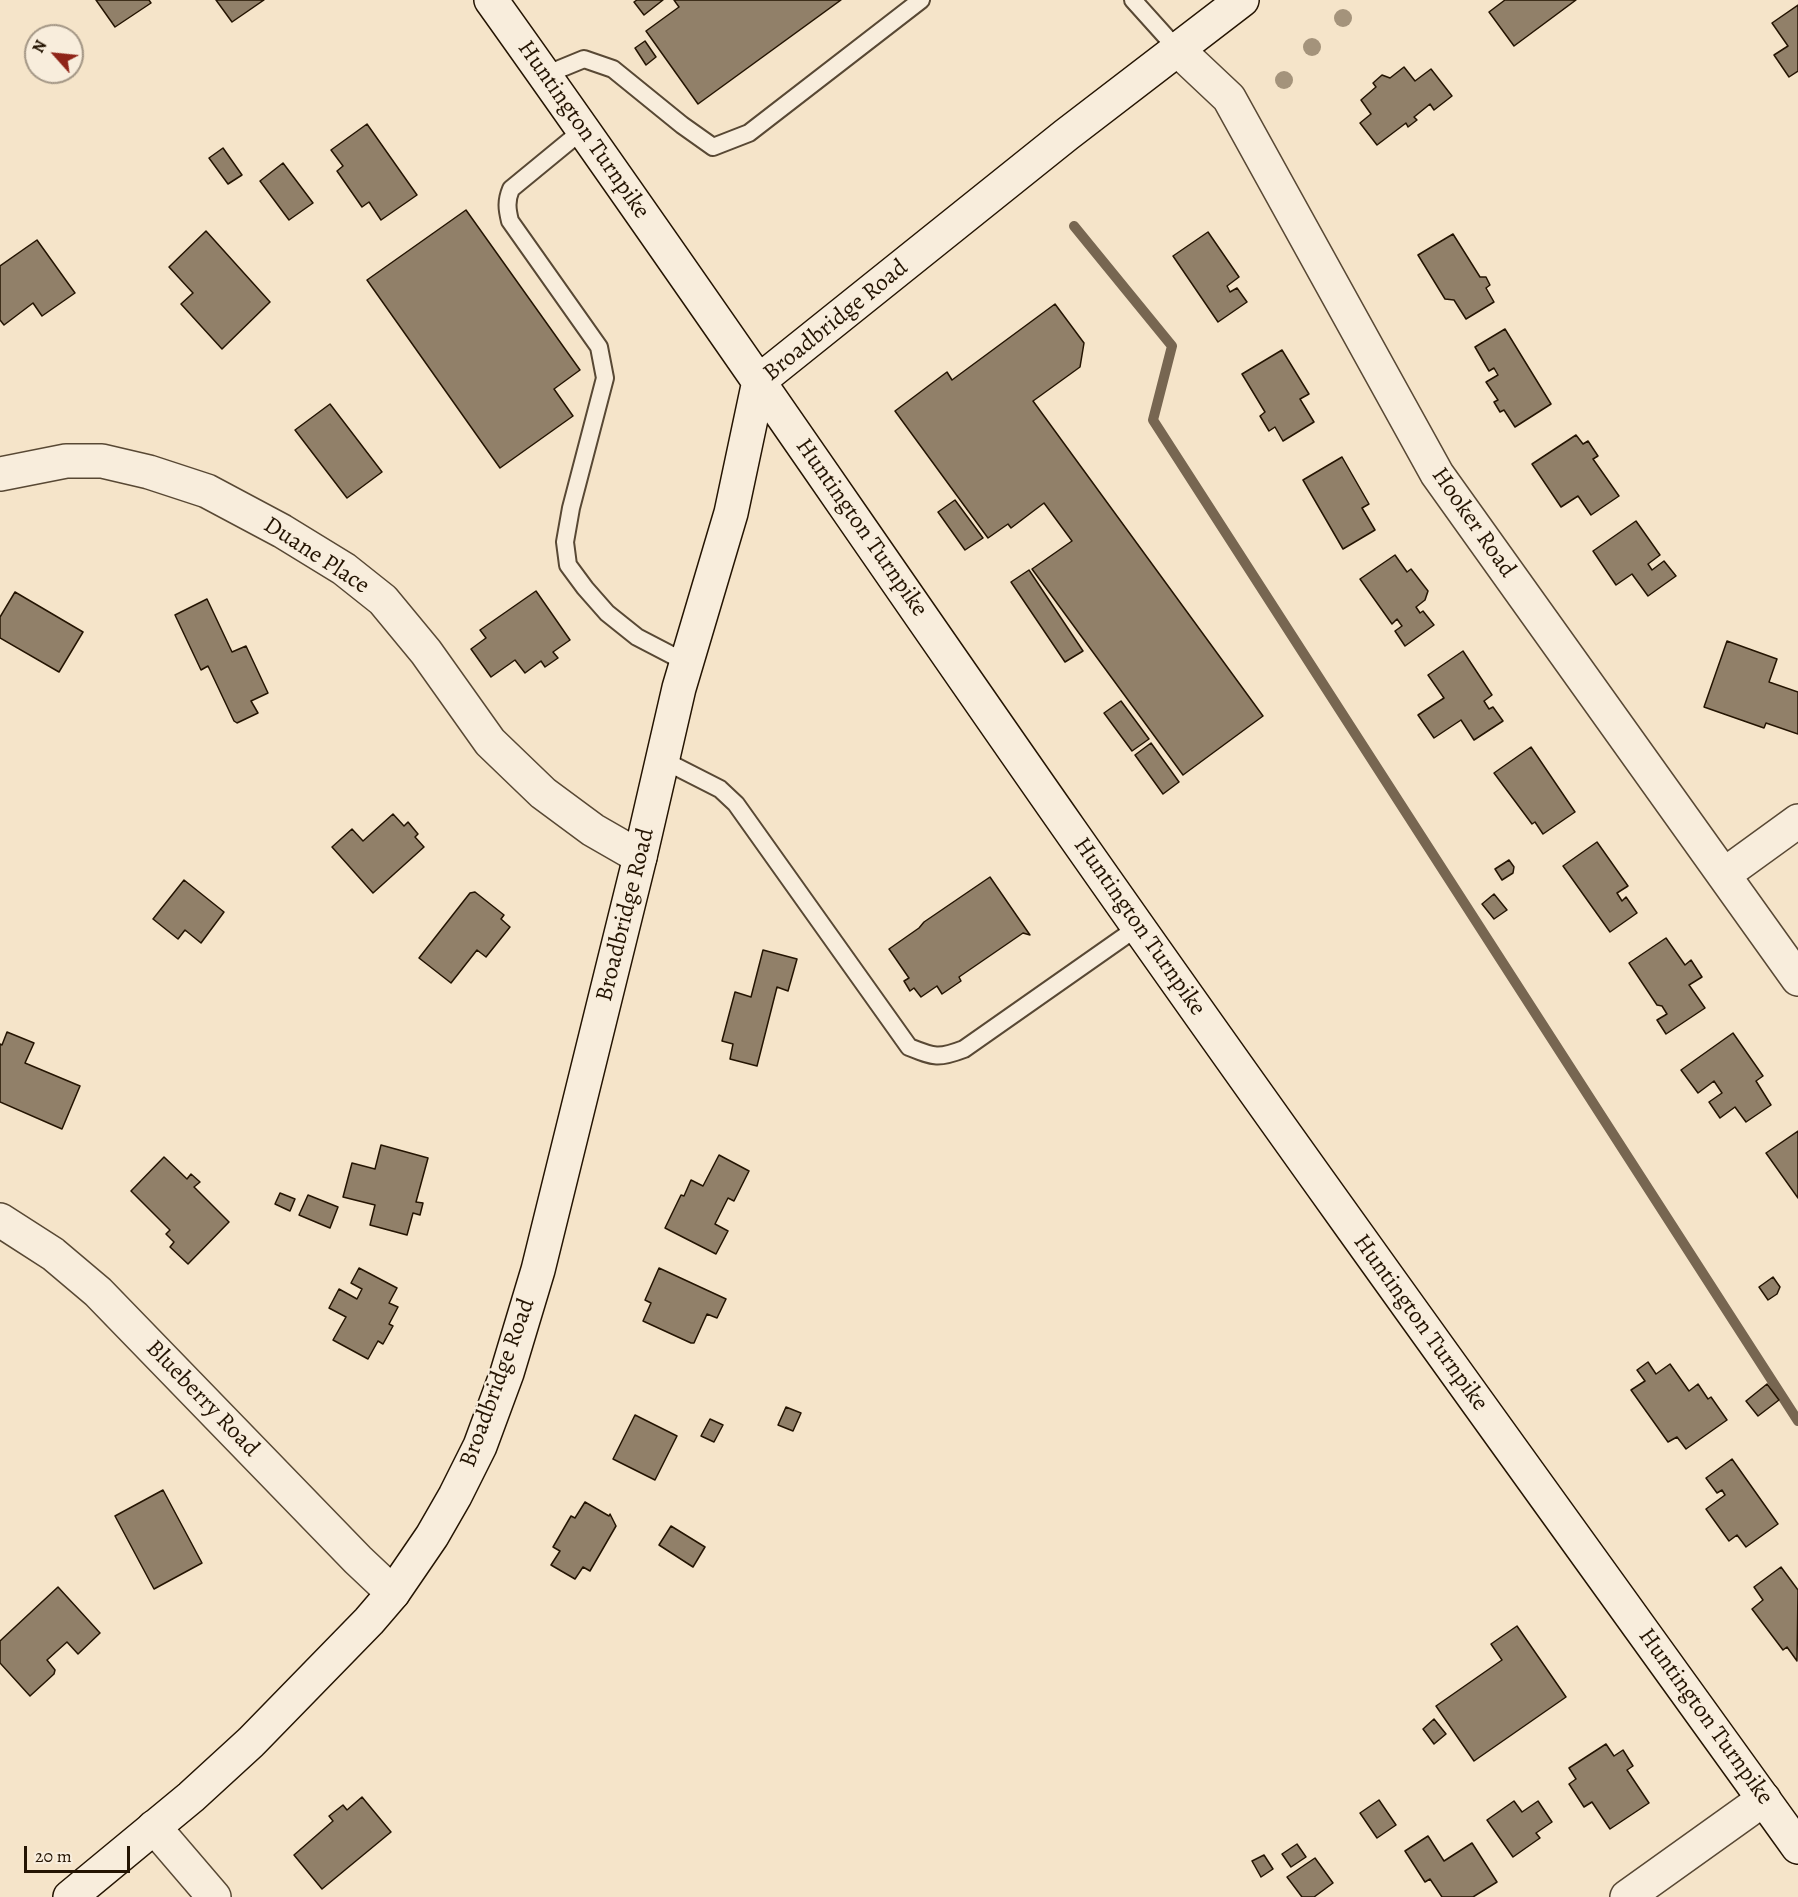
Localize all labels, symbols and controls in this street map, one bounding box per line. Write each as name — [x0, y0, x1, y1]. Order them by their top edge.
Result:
north arrow — [24, 24, 84, 84]
street label: Huntington Turnpike — [511, 35, 655, 225]
text: N — [27, 37, 52, 57]
street label: Broadbridge Road — [758, 254, 914, 388]
street label: Huntington Turnpike — [789, 433, 933, 623]
street label: Hooker Road — [1425, 462, 1521, 584]
street label: Duane Place — [258, 511, 374, 601]
street label: Broadbridge Road — [591, 825, 661, 1005]
street label: Huntington Turnpike — [1067, 832, 1211, 1022]
street label: Huntington Turnpike — [1346, 1229, 1494, 1417]
street label: Broadbridge Road — [454, 1295, 542, 1471]
street label: Blueberry Road — [139, 1335, 265, 1463]
street label: Huntington Turnpike — [1631, 1623, 1779, 1811]
scale bar — [27, 1834, 134, 1872]
text: 20 m — [35, 1844, 72, 1868]

